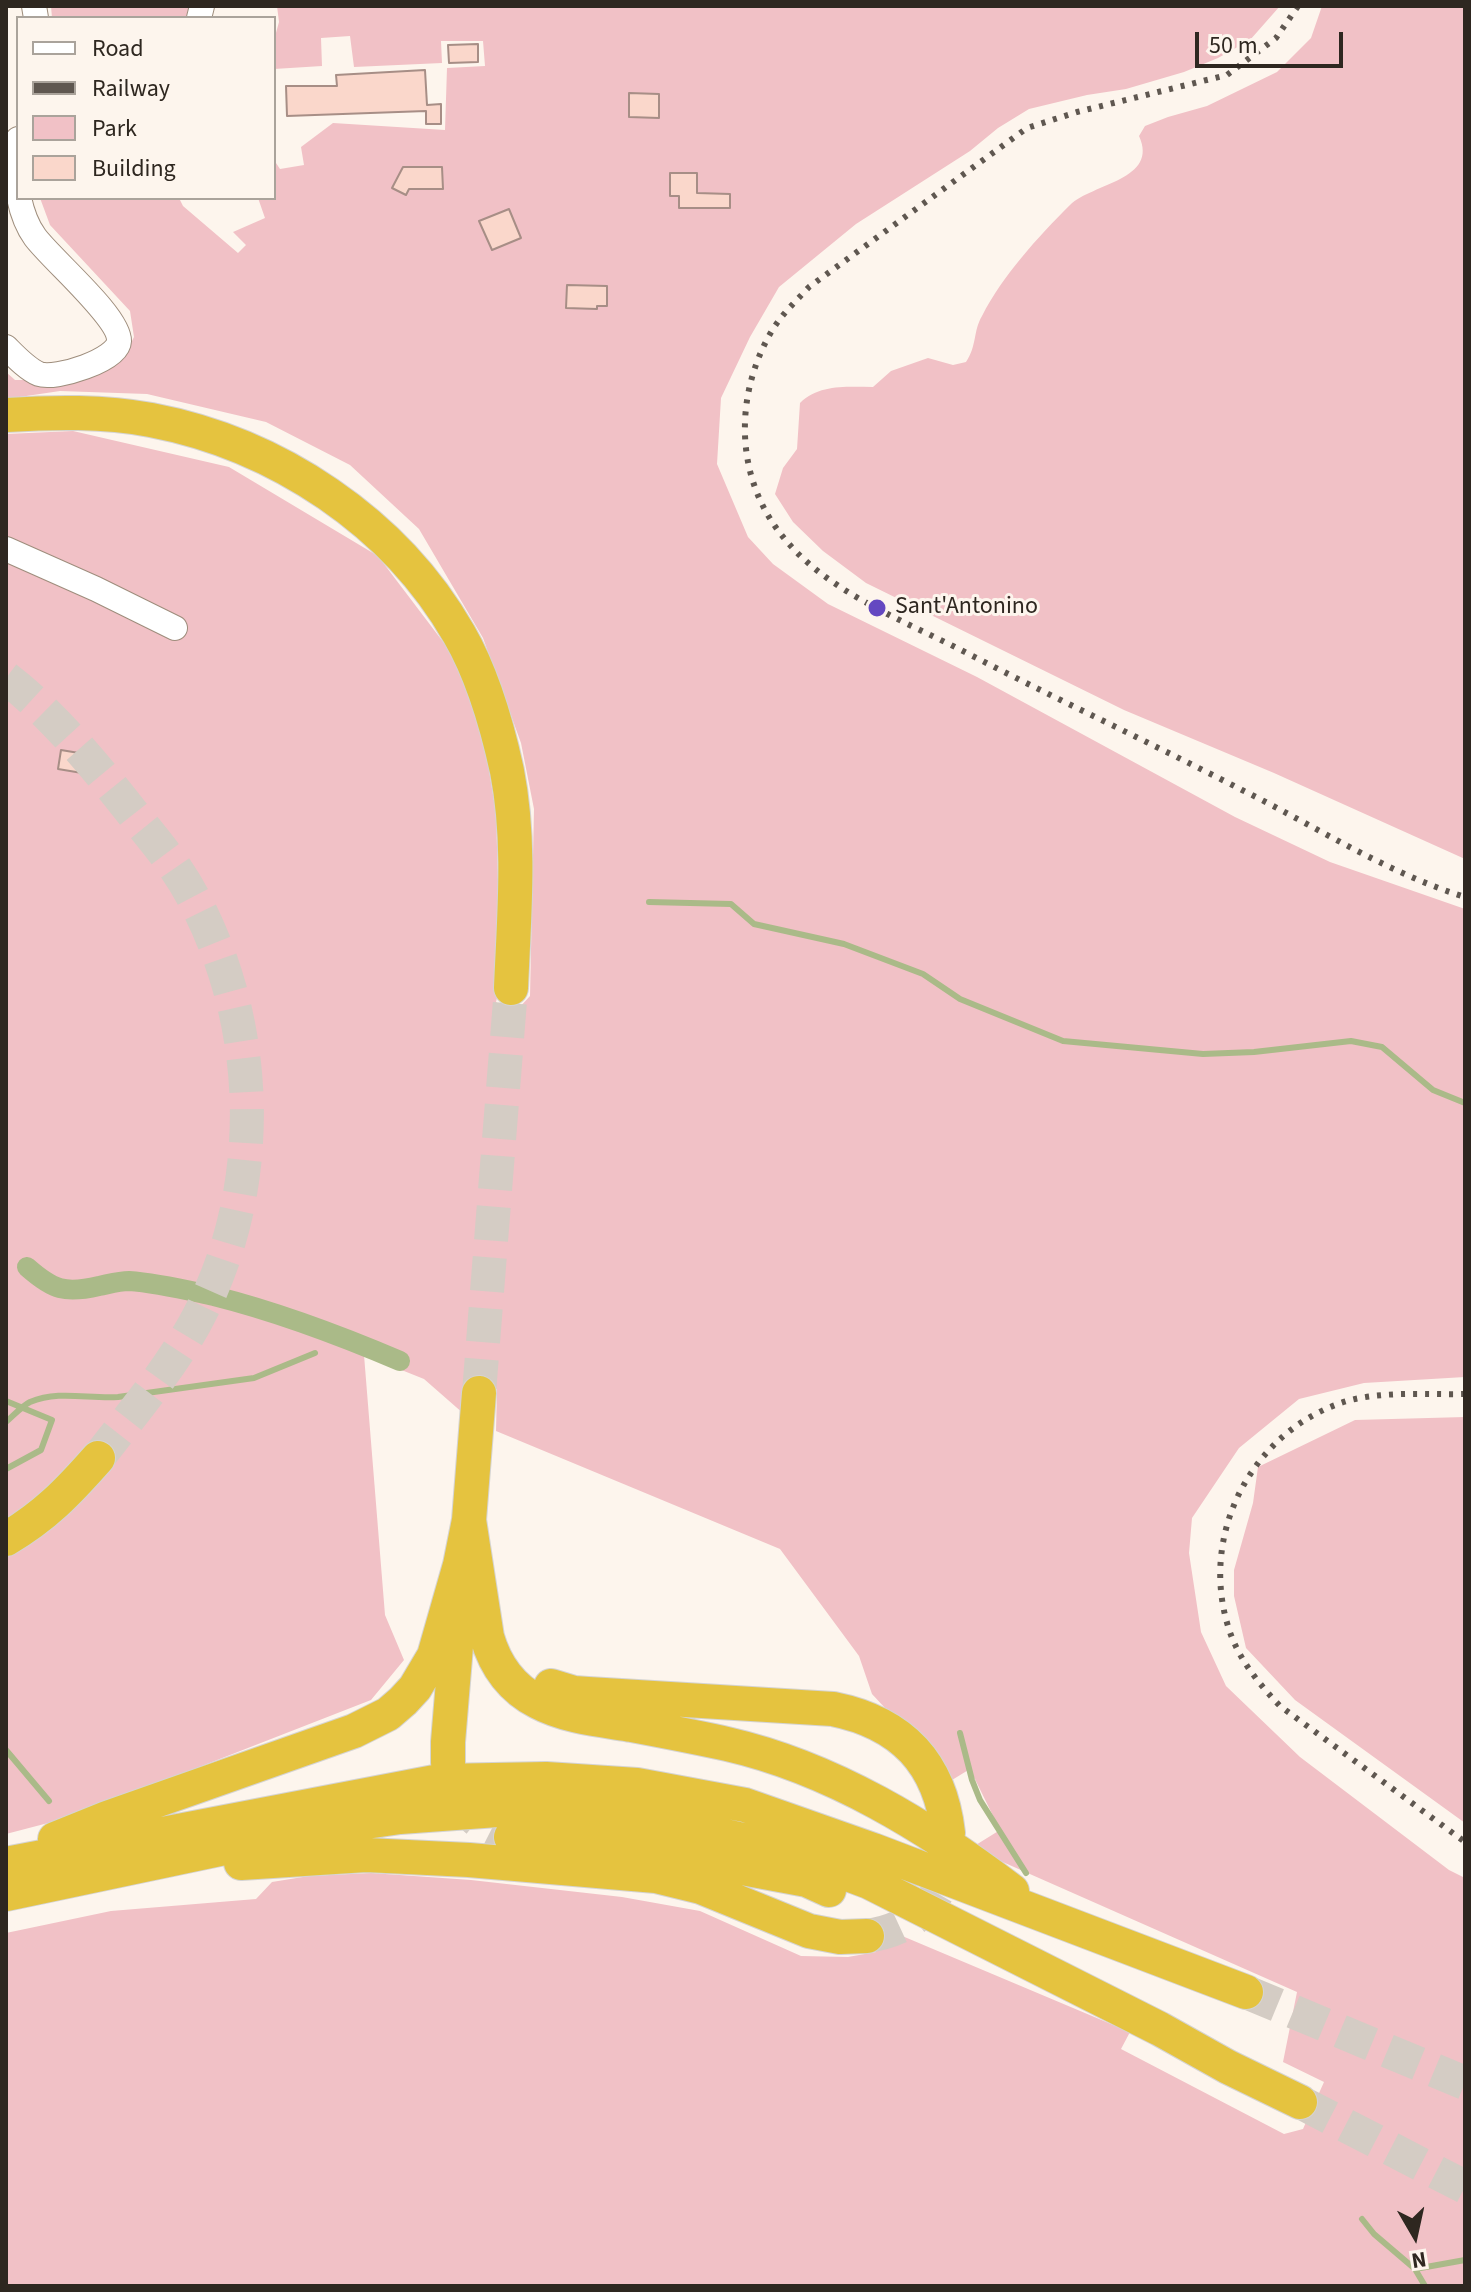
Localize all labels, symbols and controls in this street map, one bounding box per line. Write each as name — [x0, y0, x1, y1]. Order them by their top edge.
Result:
legend — [16, 16, 276, 200]
scale bar — [1199, 16, 1347, 66]
text: 50 m — [1209, 28, 1258, 63]
text: Road — [92, 31, 144, 66]
text: Railway — [92, 71, 170, 106]
text: Park — [92, 111, 137, 146]
text: Building — [92, 151, 176, 186]
place label: Sant'Antonino — [895, 594, 1038, 622]
marker: Sant'Antonino — [866, 597, 888, 619]
north arrow — [1375, 2196, 1455, 2276]
text: N — [1409, 2243, 1428, 2277]

